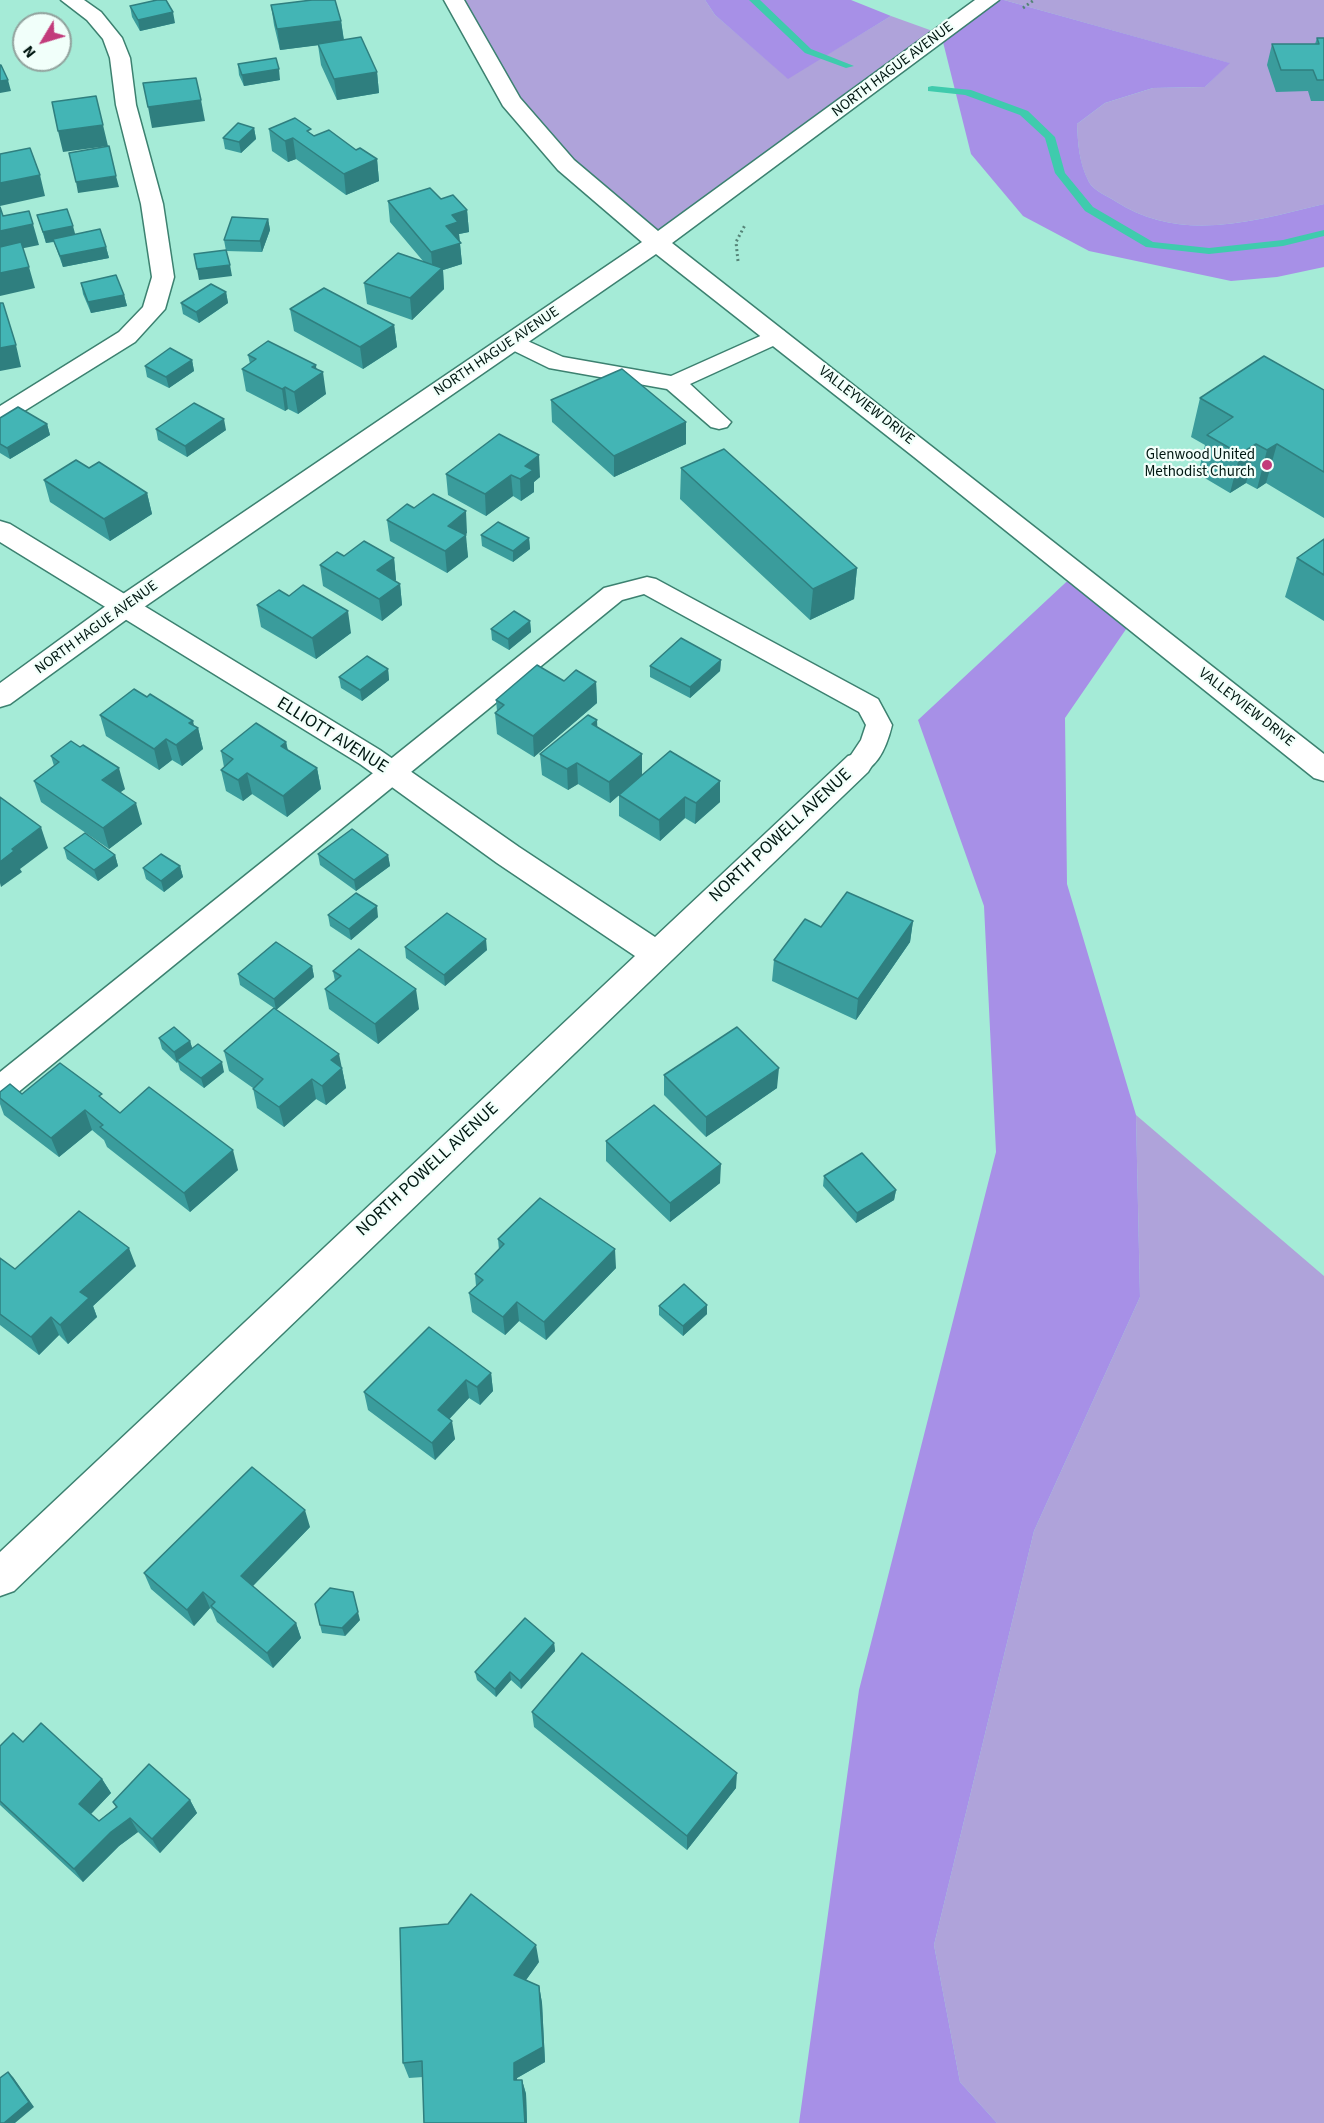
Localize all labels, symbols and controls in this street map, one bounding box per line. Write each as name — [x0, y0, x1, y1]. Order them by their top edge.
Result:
north arrow — [12, 12, 72, 72]
street label: NORTH HAGUE AVENUE — [829, 18, 957, 122]
text: N — [17, 41, 41, 63]
street label: NORTH HAGUE AVENUE — [431, 303, 563, 401]
street label: VALLEYVIEW DRIVE — [814, 363, 918, 449]
place label: Glenwood United Methodist Church — [1144, 447, 1255, 482]
marker: Glenwood United Methodist Church — [1260, 458, 1274, 472]
street label: NORTH HAGUE AVENUE — [32, 577, 162, 679]
street label: VALLEYVIEW DRIVE — [1194, 665, 1298, 751]
street label: ELLIOTT AVENUE — [272, 693, 392, 779]
street label: NORTH POWELL AVENUE — [705, 765, 857, 907]
street label: NORTH POWELL AVENUE — [352, 1099, 504, 1241]

